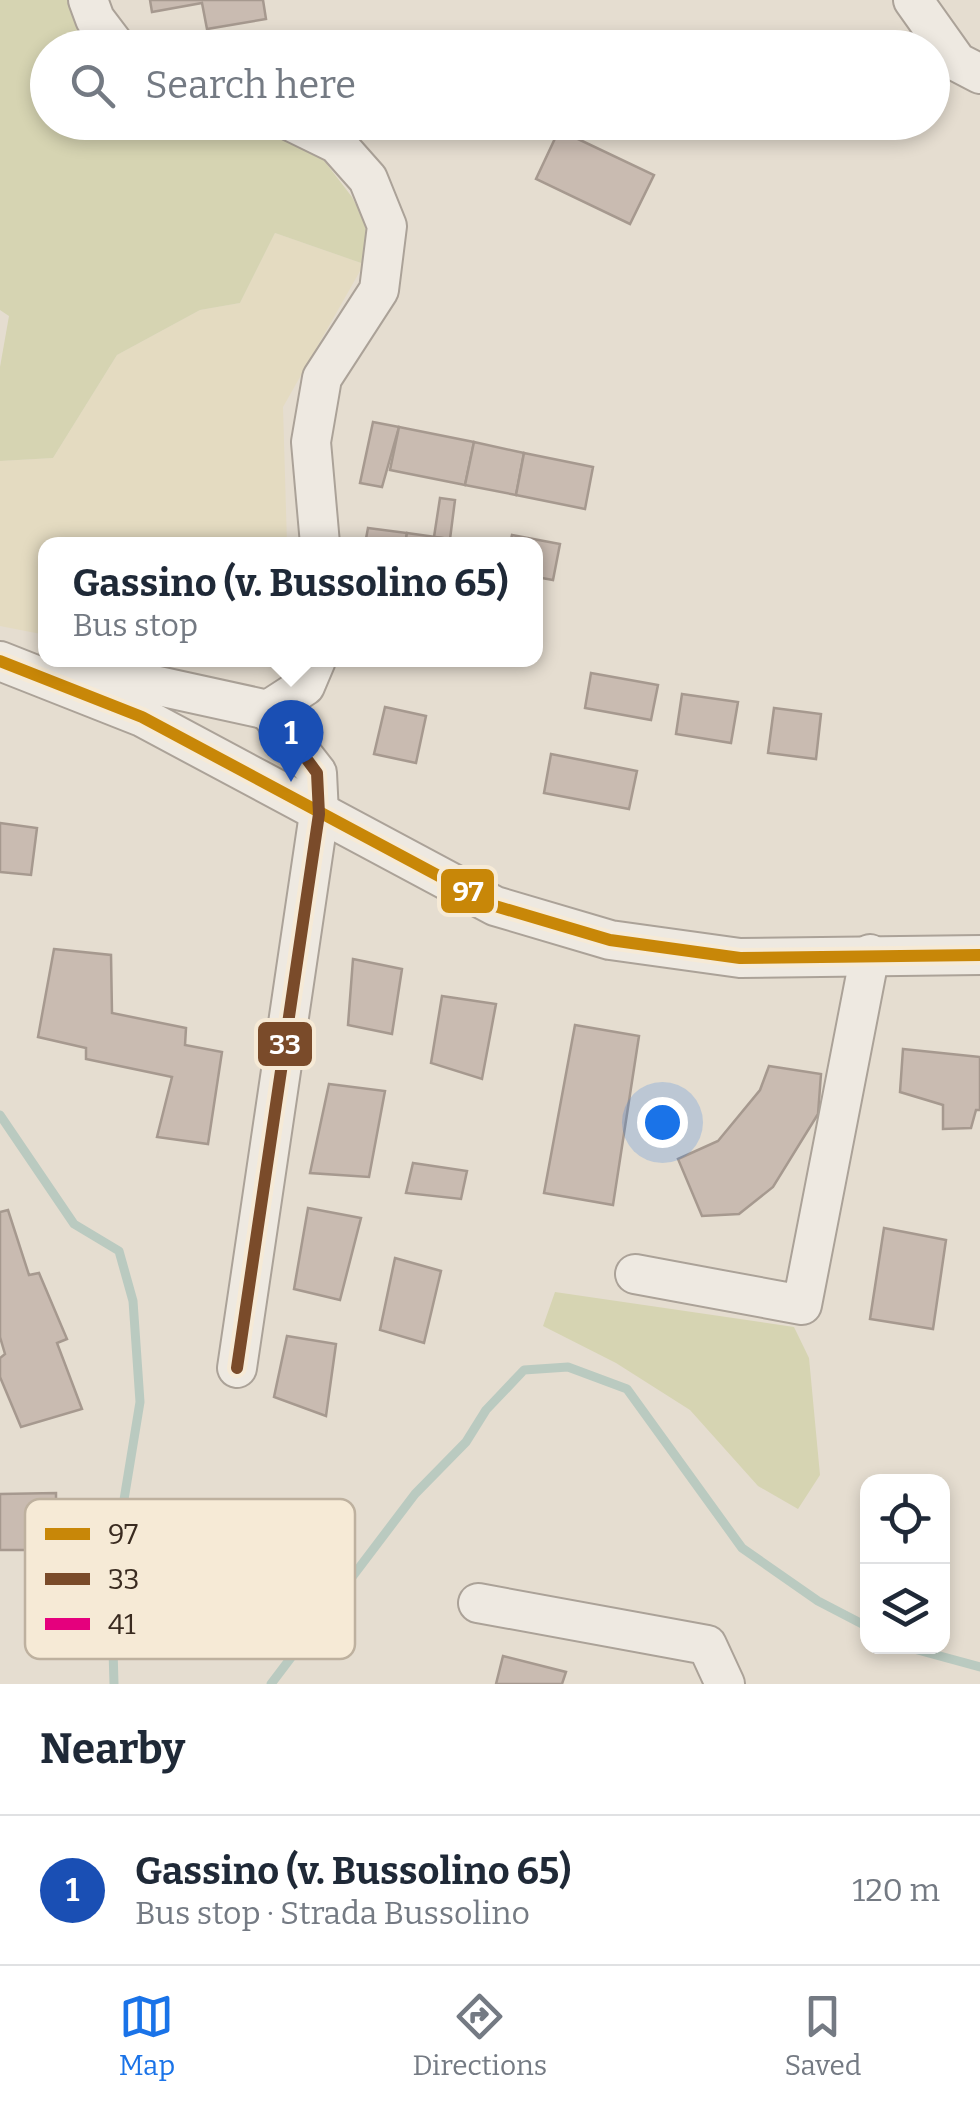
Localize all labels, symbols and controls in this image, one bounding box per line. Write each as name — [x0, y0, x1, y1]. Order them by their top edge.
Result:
search box — [30, 30, 950, 140]
icon: search — [65, 58, 120, 113]
text: Search here — [145, 62, 356, 108]
popup — [38, 537, 543, 667]
text: Gassino (v. Bussolino 65) — [72, 560, 509, 606]
text: Bus stop — [72, 606, 198, 644]
pin: 1 — [258, 700, 324, 782]
line badge: 97 — [439, 867, 496, 915]
text: 97 — [452, 875, 484, 908]
line badge: 33 — [256, 1020, 314, 1068]
text: 33 — [269, 1028, 301, 1061]
your location — [637, 1097, 688, 1148]
map controls — [860, 1474, 950, 1654]
button: locate — [860, 1474, 950, 1564]
legend — [25, 1499, 355, 1659]
text: 97 — [108, 1518, 138, 1551]
text: 33 — [108, 1563, 139, 1596]
button: layers — [860, 1564, 950, 1654]
text: 41 — [108, 1608, 136, 1641]
text: Nearby — [40, 1724, 185, 1774]
text: Gassino (v. Bussolino 65) — [135, 1848, 571, 1894]
text: 1 — [66, 1871, 79, 1909]
text: 120 m — [852, 1871, 940, 1909]
text: Bus stop · Strada Bussolino — [135, 1894, 530, 1932]
tab: Map — [119, 1989, 175, 2082]
tab: Directions — [412, 1989, 547, 2082]
tab: Saved — [784, 1989, 861, 2082]

